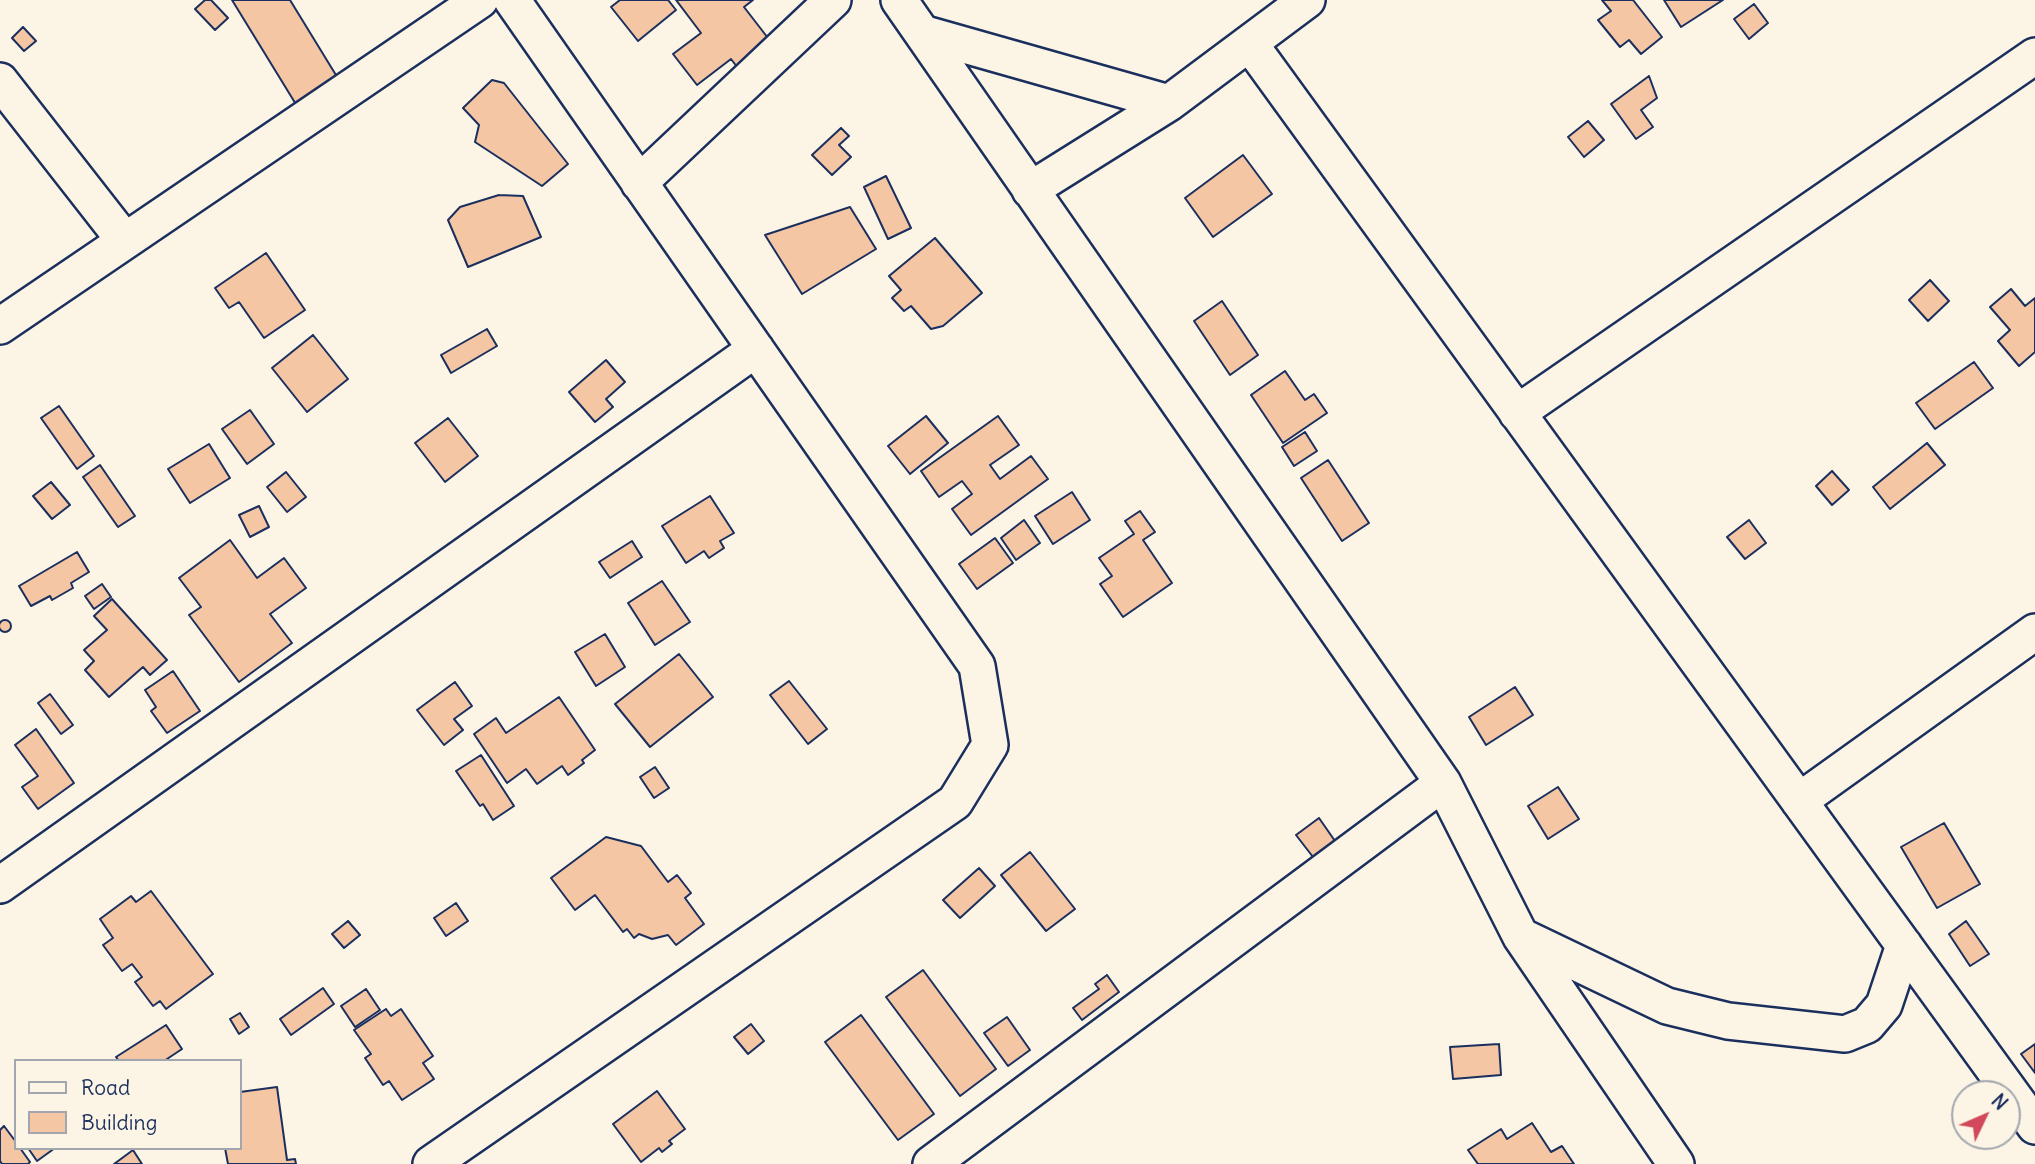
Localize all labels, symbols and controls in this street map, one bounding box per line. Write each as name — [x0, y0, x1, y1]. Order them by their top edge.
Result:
legend — [14, 1059, 242, 1150]
text: Road — [81, 1074, 130, 1101]
north arrow — [1951, 1080, 2021, 1150]
text: N — [1986, 1089, 2013, 1115]
text: Building — [81, 1109, 157, 1136]

